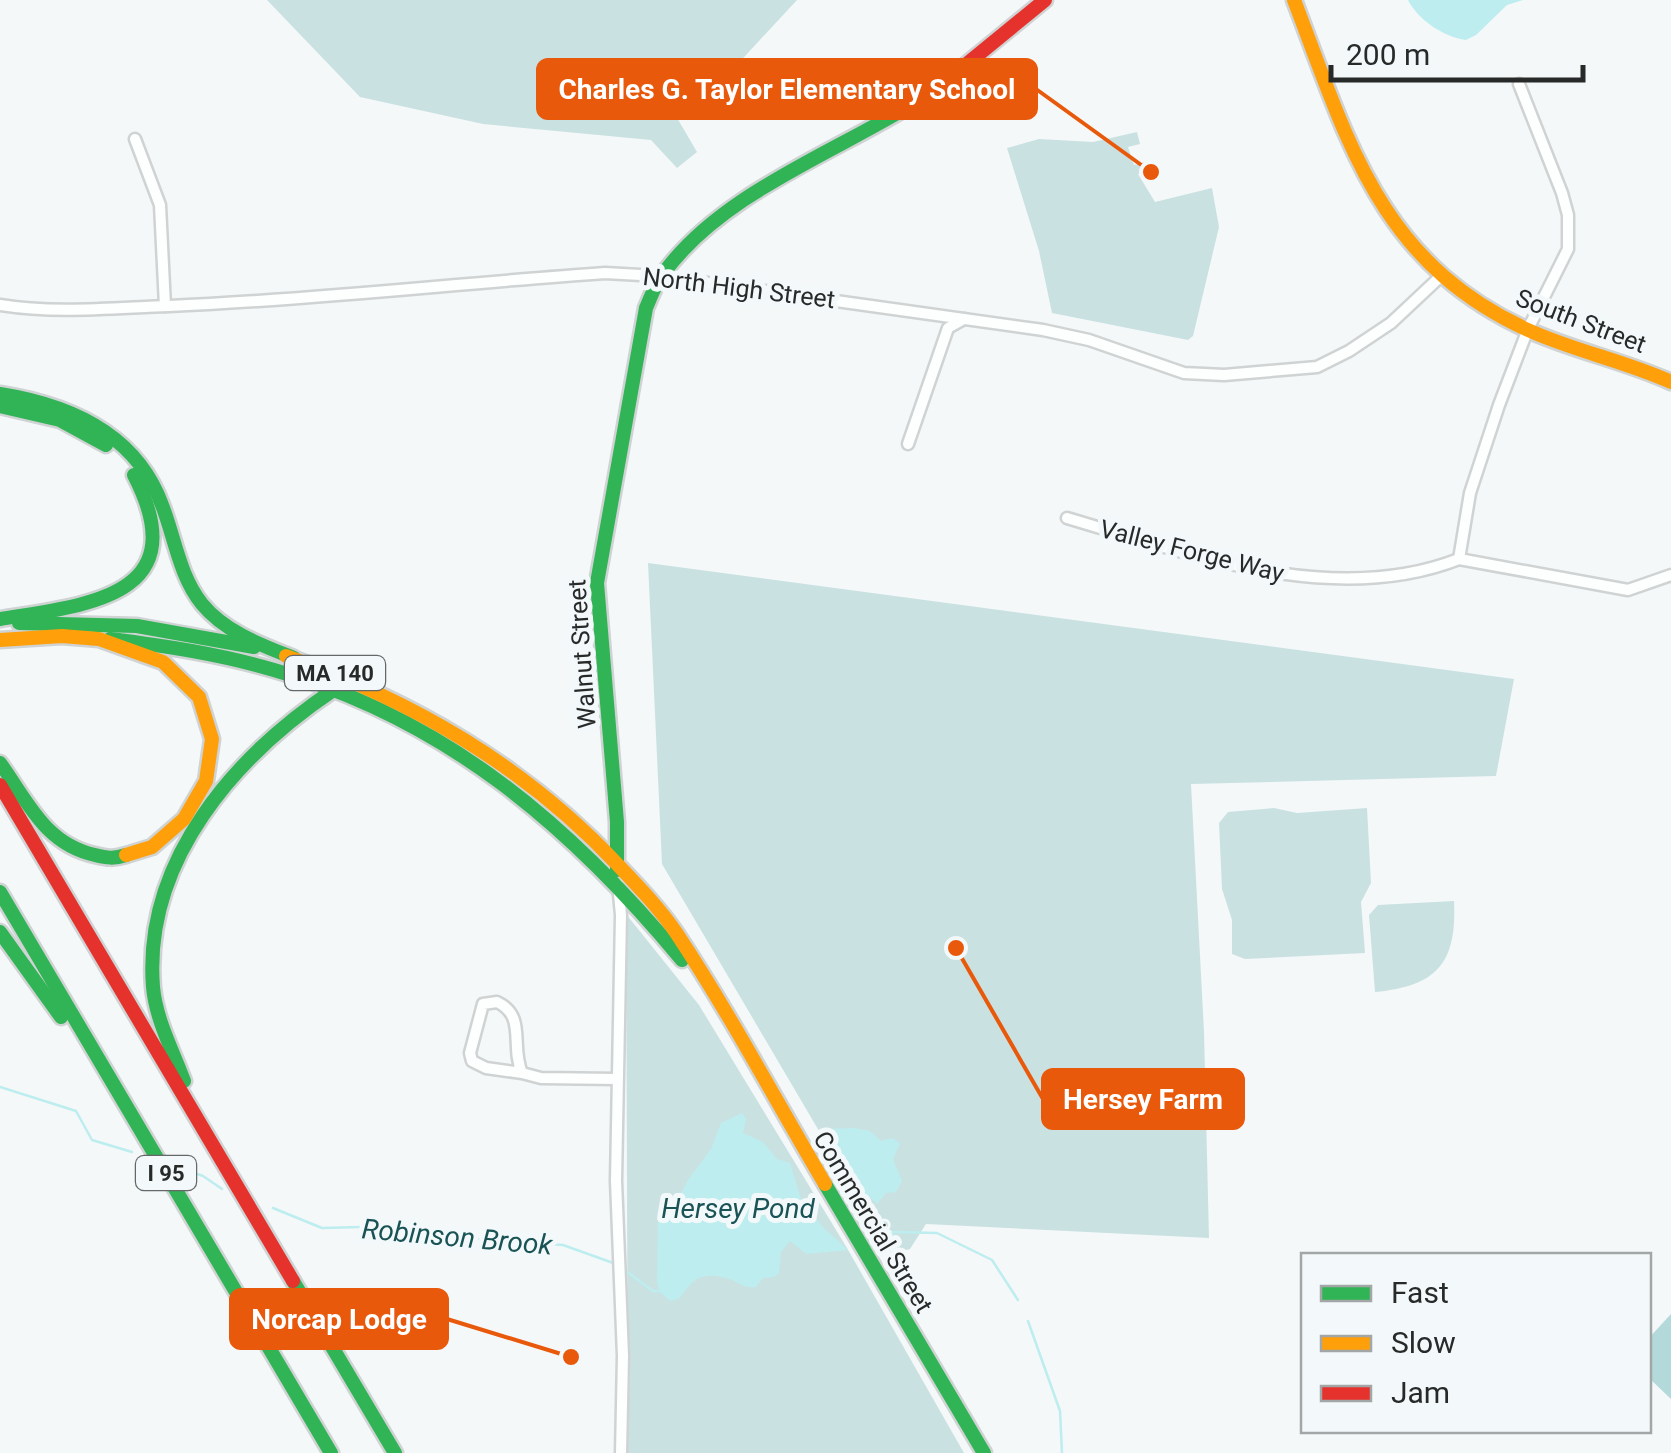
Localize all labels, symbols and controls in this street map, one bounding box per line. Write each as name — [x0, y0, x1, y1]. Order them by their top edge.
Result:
scale bar — [1331, 20, 1584, 82]
text: 200 m — [1346, 37, 1430, 72]
callout: Charles G. Taylor Elementary School — [538, 60, 1036, 118]
text: Charles G. Taylor Elementary School — [558, 73, 1016, 106]
street label: North High Street — [641, 262, 837, 314]
street label: South Street — [1512, 283, 1650, 359]
street label: Valley Forge Way — [1097, 514, 1287, 588]
street label: Walnut Street — [562, 578, 602, 730]
road number: MA 140 — [285, 656, 385, 690]
callout: Hersey Farm — [1043, 1070, 1243, 1128]
text: Hersey Farm — [1063, 1083, 1223, 1116]
street label: Commercial Street — [807, 1126, 939, 1318]
road number: I 95 — [136, 1156, 196, 1190]
water label: Hersey Pond — [661, 1192, 816, 1225]
water label: Robinson Brook — [360, 1212, 555, 1262]
legend — [1301, 1253, 1651, 1433]
text: Fast — [1391, 1275, 1449, 1310]
callout: Norcap Lodge — [231, 1290, 447, 1348]
text: Norcap Lodge — [251, 1303, 427, 1336]
text: Slow — [1391, 1325, 1456, 1360]
text: Jam — [1391, 1375, 1450, 1410]

